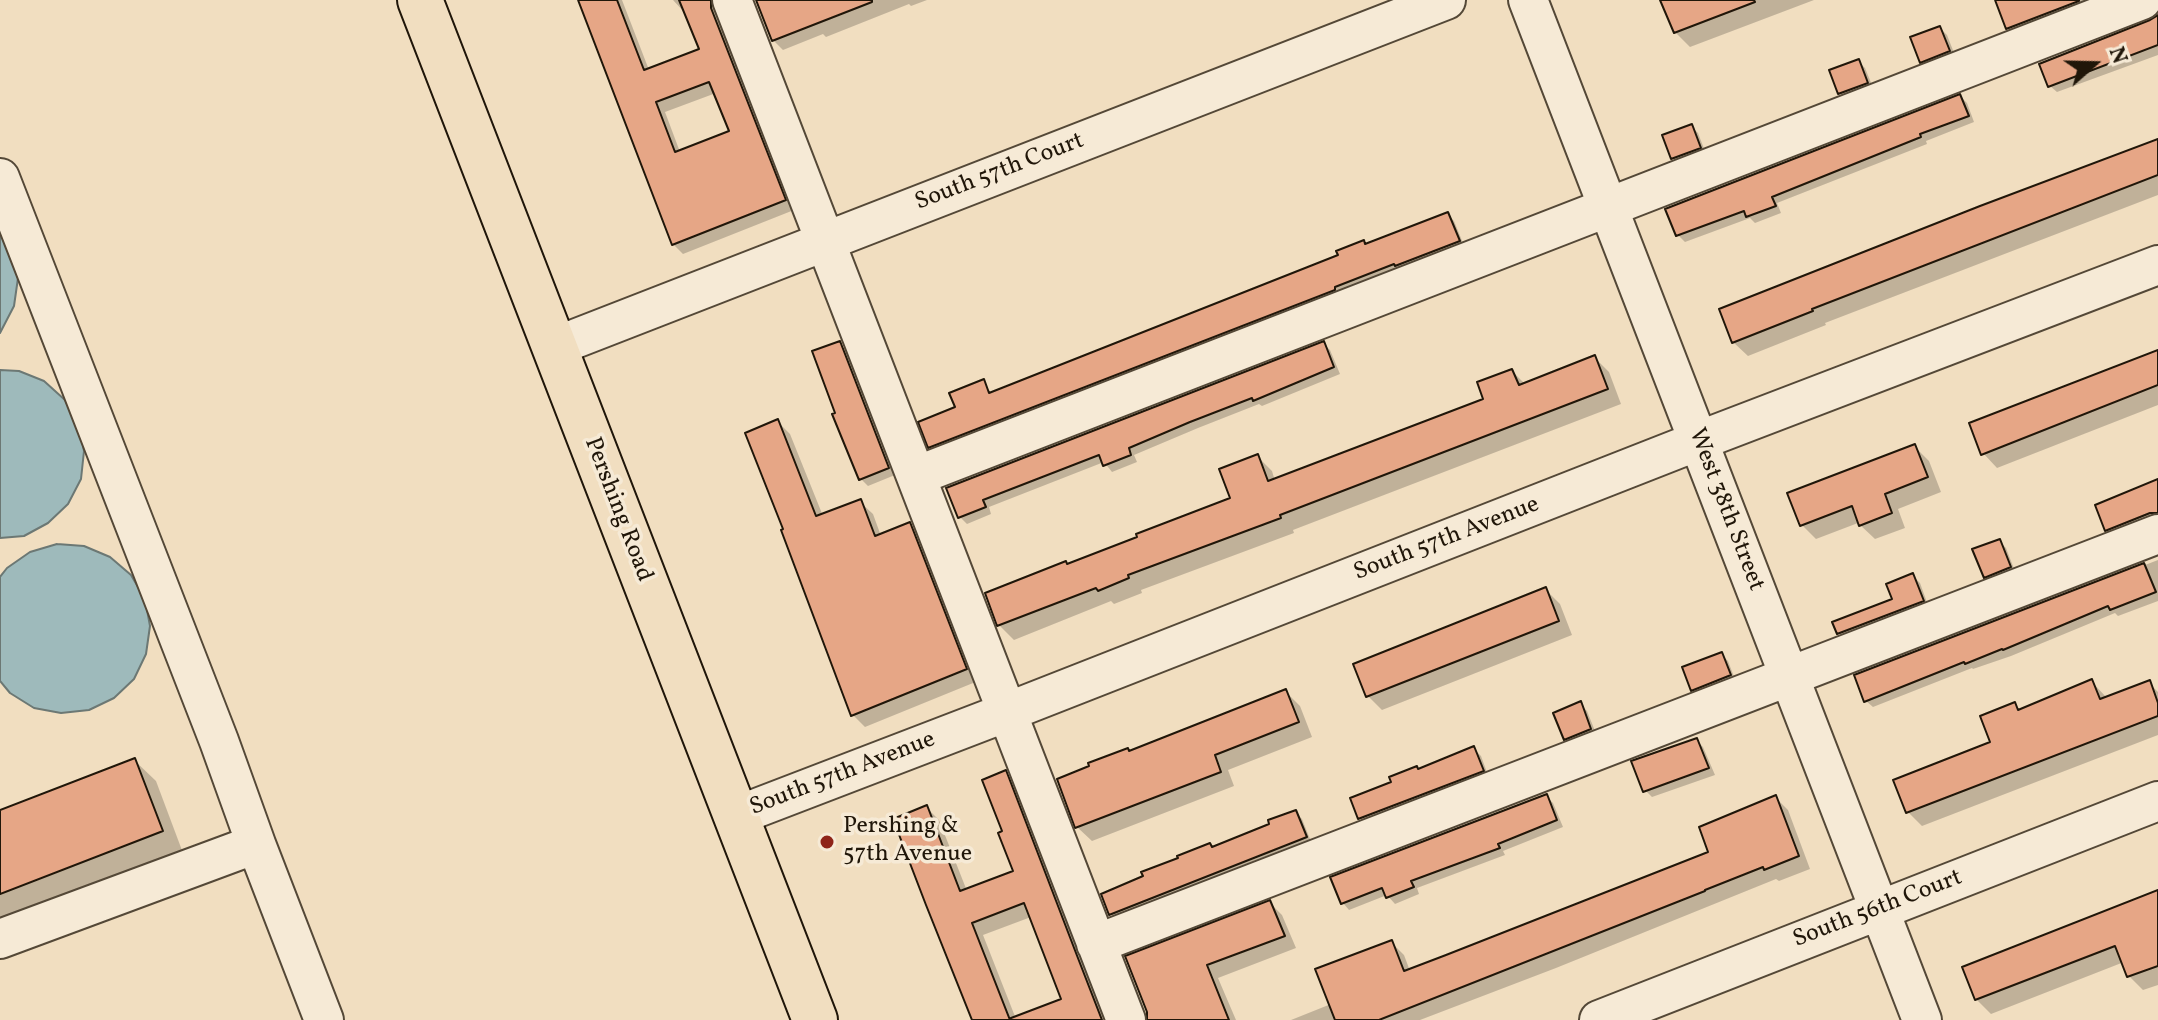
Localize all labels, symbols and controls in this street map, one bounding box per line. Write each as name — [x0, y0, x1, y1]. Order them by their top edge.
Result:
north arrow — [2054, 24, 2134, 104]
text: N — [2100, 43, 2134, 68]
street label: South 57th Court — [912, 128, 1088, 218]
street label: West 38th Street — [1681, 425, 1769, 595]
street label: Pershing Road — [576, 434, 658, 586]
street label: South 57th Avenue — [1350, 491, 1544, 589]
street label: South 57th Avenue — [746, 726, 940, 824]
place label: Pershing & 57th Avenue — [843, 814, 972, 870]
marker: Pershing & 57th Avenue — [818, 833, 836, 851]
street label: South 56th Court — [1789, 865, 1967, 955]

